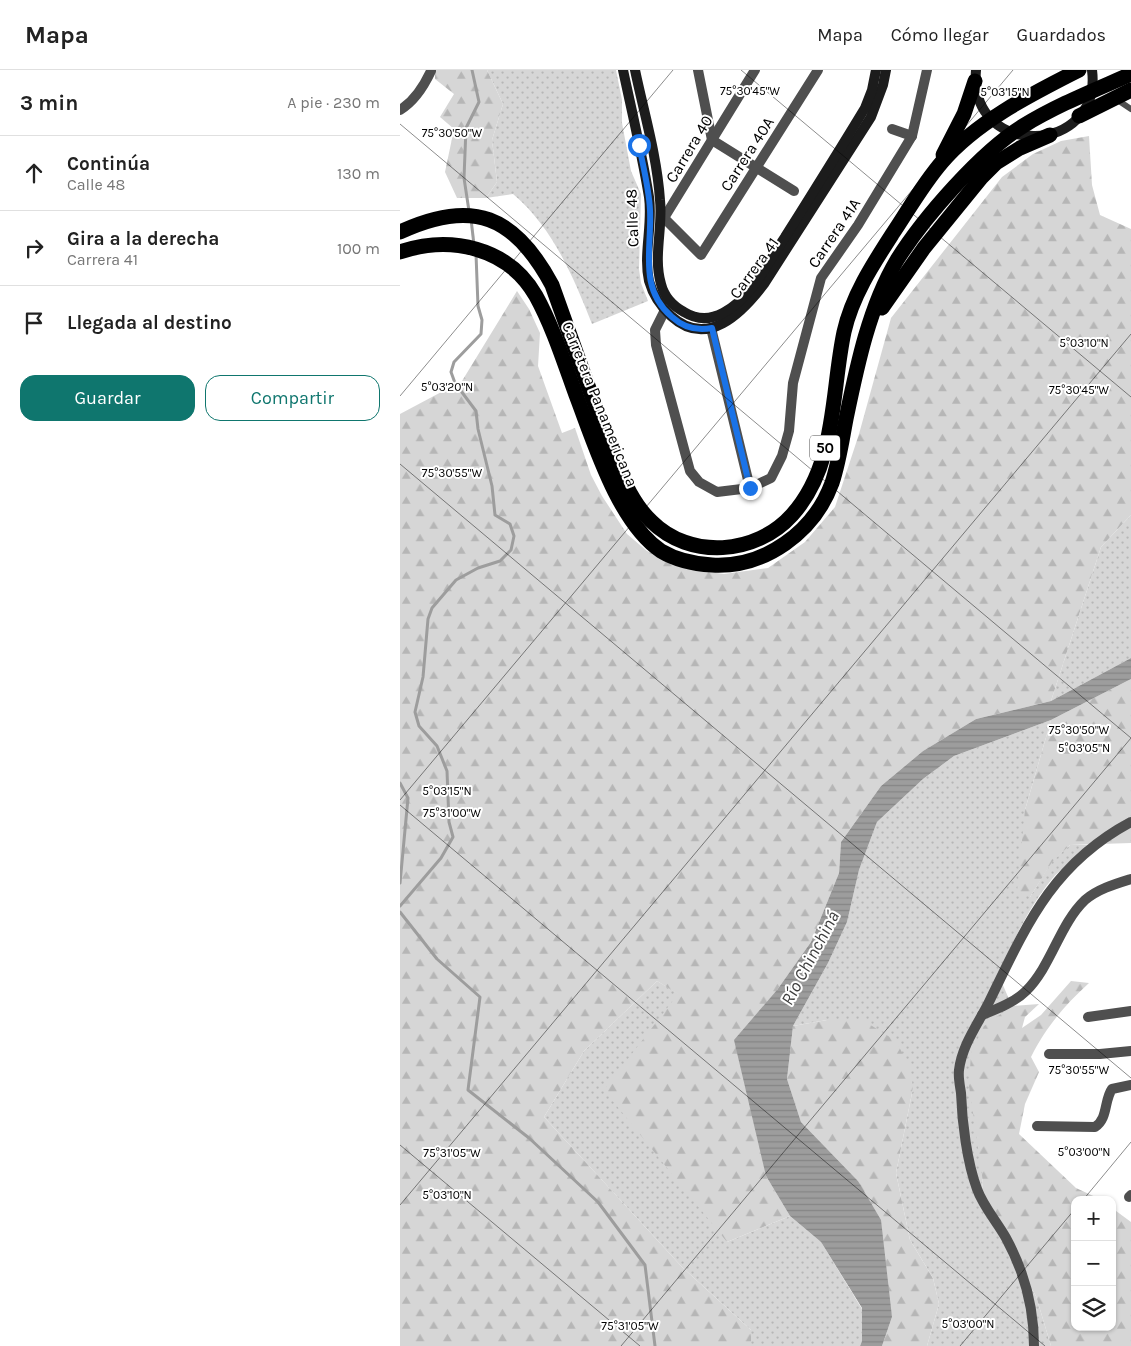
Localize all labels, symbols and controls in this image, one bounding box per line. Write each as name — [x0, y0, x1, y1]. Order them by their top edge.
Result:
text: Mapa — [25, 21, 89, 49]
text: Mapa — [817, 24, 863, 46]
text: Cómo llegar — [891, 24, 989, 46]
text: Guardados — [1017, 24, 1106, 46]
text: 75°30'45"W — [720, 84, 780, 98]
text: 5°03'15"N — [980, 85, 1030, 99]
text: 3 min — [20, 91, 78, 115]
text: A pie · 230 m — [287, 93, 380, 112]
street label: Carrera 40 — [661, 112, 717, 186]
street label: Carrera 40A — [716, 113, 778, 195]
text: 75°30'50"W — [422, 126, 483, 140]
route start — [628, 134, 651, 157]
text: Continúa — [67, 153, 150, 175]
icon: ahead — [20, 159, 48, 187]
text: 130 m — [337, 164, 380, 183]
text: Calle 48 — [67, 175, 125, 194]
street label: Calle 48 — [621, 189, 643, 247]
street label: Carrera 41A — [804, 194, 864, 272]
text: Gira a la derecha — [67, 228, 219, 250]
icon: right — [20, 234, 48, 262]
street label: Carrera 41 — [725, 234, 783, 302]
text: 100 m — [337, 239, 380, 258]
text: Carrera 41 — [67, 250, 138, 269]
icon: arrive — [20, 309, 48, 337]
text: Llegada al destino — [67, 312, 232, 334]
street label: Carretera Panamericana — [558, 319, 642, 489]
text: 5°03'10"N — [1059, 336, 1109, 350]
button: Guardar — [20, 375, 195, 421]
button: Compartir — [205, 375, 380, 421]
text: 5°03'20"N — [421, 380, 473, 394]
text: 75°30'45"W — [1049, 383, 1109, 397]
road number: 50 — [810, 436, 840, 460]
text: 75°30'55"W — [422, 466, 482, 480]
route end — [739, 477, 762, 500]
text: 75°30'50"W — [1049, 723, 1110, 737]
text: 5°03'05"N — [1058, 741, 1110, 755]
text: 5°03'15"N — [422, 784, 472, 798]
text: 75°31'00"W — [423, 806, 481, 820]
water label: Río Chinchiná — [776, 907, 844, 1009]
text: 75°30'55"W — [1049, 1063, 1109, 1077]
text: 5°03'00"N — [1058, 1145, 1110, 1159]
text: 75°31'05"W — [423, 1146, 481, 1160]
text: 5°03'10"N — [422, 1188, 472, 1202]
map controls — [1071, 1196, 1116, 1331]
button: + — [1071, 1196, 1116, 1241]
button: − — [1071, 1241, 1116, 1286]
button: layers — [1071, 1286, 1116, 1331]
text: 5°03'00"N — [942, 1317, 994, 1331]
text: 75°31'05"W — [601, 1319, 659, 1333]

